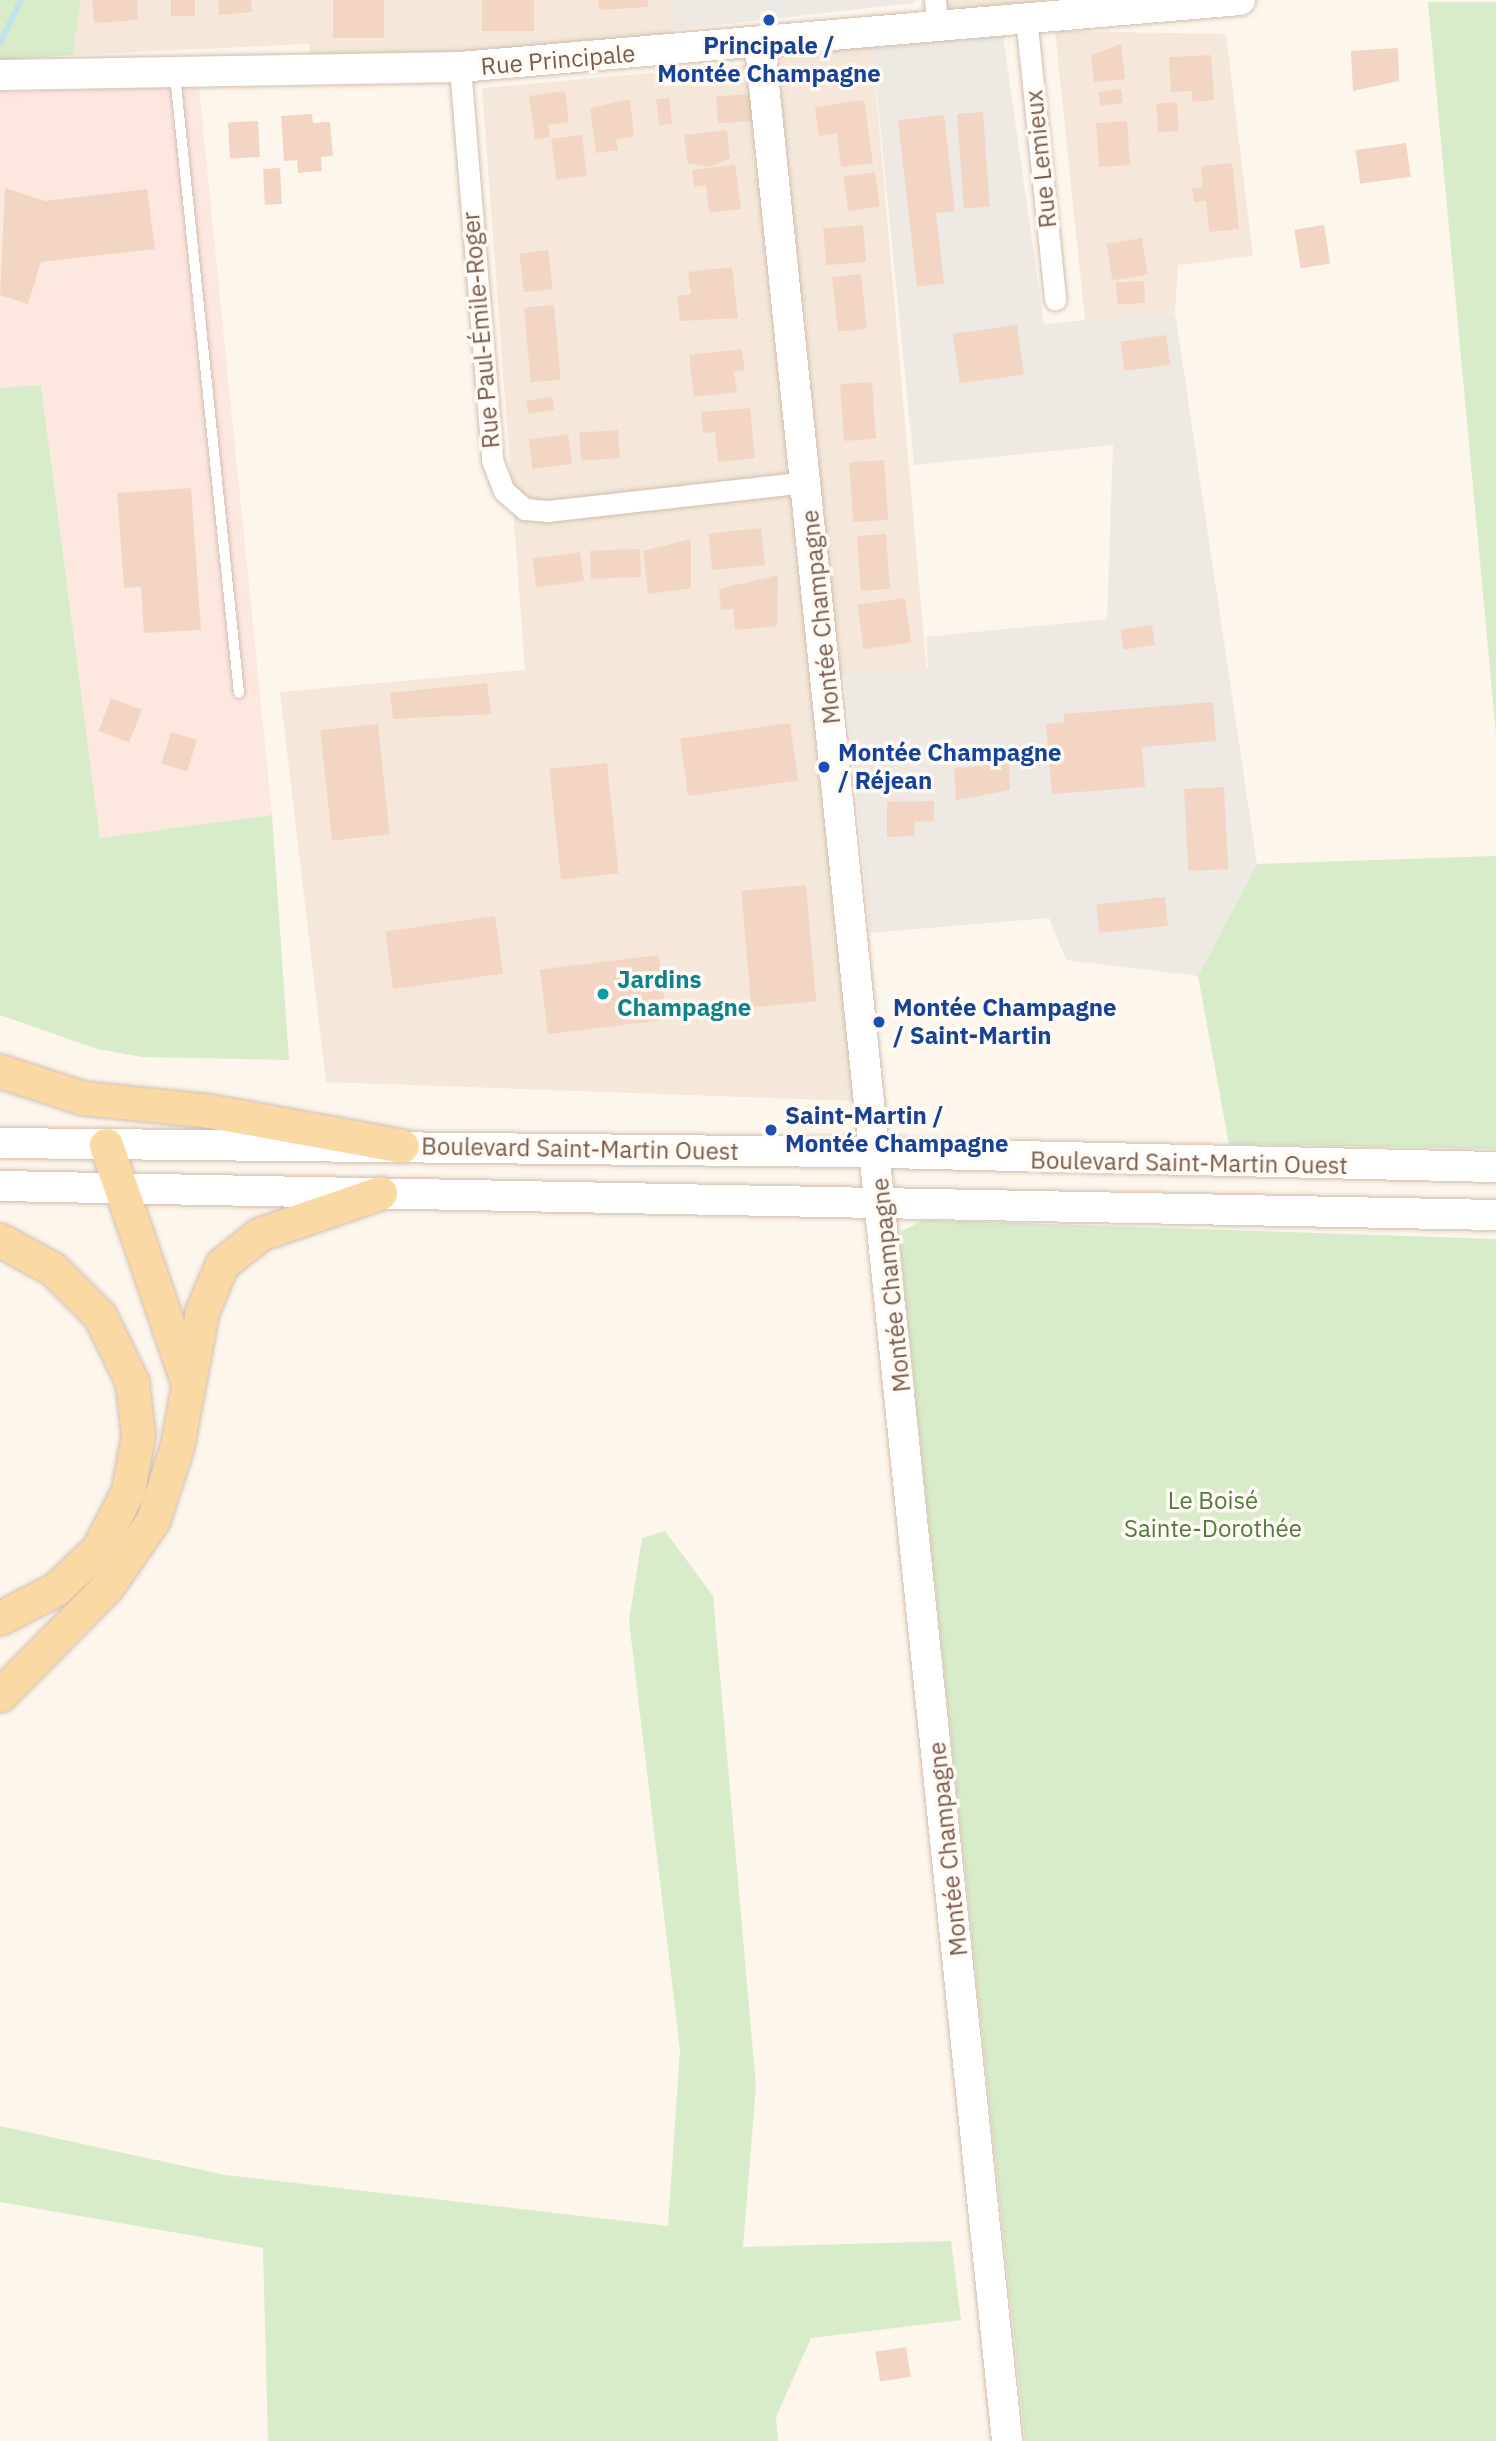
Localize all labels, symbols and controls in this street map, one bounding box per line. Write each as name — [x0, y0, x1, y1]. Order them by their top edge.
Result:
marker: Principale / Montée Champagne — [761, 12, 777, 28]
place label: Principale / Montée Champagne — [657, 32, 881, 88]
street label: Rue Principale — [479, 39, 637, 81]
street label: Rue Lemieux — [1019, 89, 1063, 229]
street label: Rue Paul-Émile-Roger — [456, 210, 506, 450]
street label: Montée Champagne — [795, 508, 847, 726]
place label: Montée Champagne / Réjean — [838, 739, 1062, 795]
marker: Montée Champagne / Réjean — [816, 759, 832, 775]
place label: Jardins Champagne — [617, 966, 751, 1022]
marker: Jardins Champagne — [595, 986, 611, 1002]
place label: Montée Champagne / Saint-Martin — [893, 994, 1117, 1050]
marker: Montée Champagne / Saint-Martin — [871, 1014, 887, 1030]
place label: Saint-Martin / Montée Champagne — [785, 1102, 1009, 1158]
marker: Saint-Martin / Montée Champagne — [763, 1122, 779, 1138]
street label: Boulevard Saint-Martin Ouest — [421, 1132, 739, 1166]
street label: Boulevard Saint-Martin Ouest — [1030, 1146, 1348, 1180]
street label: Montée Champagne — [865, 1176, 917, 1394]
park label: Le Boisé Sainte-Dorothée — [1124, 1487, 1302, 1543]
street label: Montée Champagne — [922, 1740, 974, 1958]

